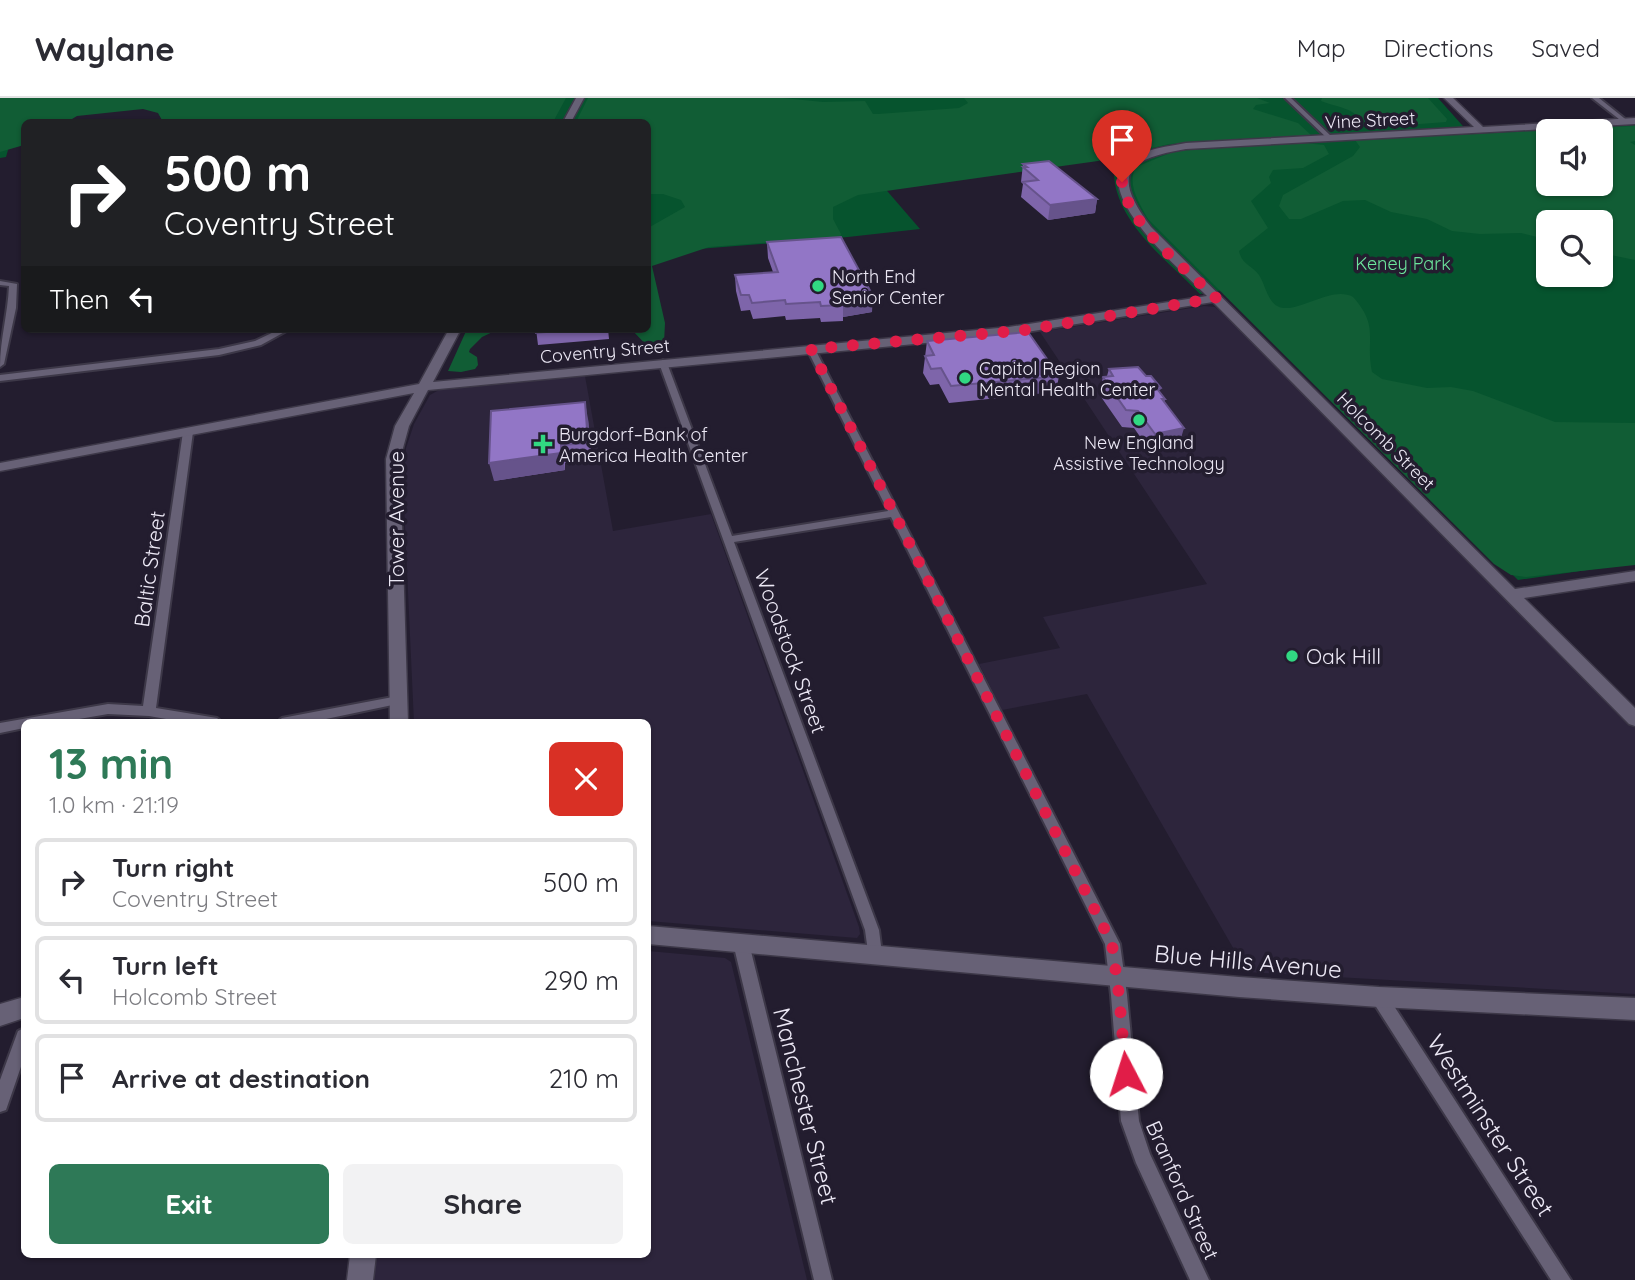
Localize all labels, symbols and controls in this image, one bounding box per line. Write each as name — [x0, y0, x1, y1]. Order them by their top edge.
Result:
text: Waylane — [35, 28, 175, 69]
text: Map — [1297, 33, 1346, 63]
text: Directions — [1384, 33, 1494, 63]
text: Saved — [1532, 33, 1600, 63]
street label: Vine Street — [1324, 106, 1416, 134]
pin — [1092, 110, 1152, 182]
map controls — [1536, 119, 1613, 287]
button: sound — [1536, 119, 1613, 196]
icon: arrive — [1103, 121, 1141, 159]
text: 500 m — [164, 142, 311, 203]
icon: right — [49, 147, 140, 238]
text: Coventry Street — [164, 203, 395, 243]
button: search — [1536, 210, 1613, 287]
park label: Keney Park — [1355, 252, 1451, 275]
place label: North End Senior Center — [832, 265, 945, 309]
marker: North End Senior Center — [810, 278, 826, 294]
icon: left — [123, 280, 161, 318]
text: Then — [49, 283, 109, 316]
street label: Coventry Street — [539, 334, 671, 368]
place label: Capitol Region Mental Health Center — [979, 357, 1155, 401]
marker: Capitol Region Mental Health Center — [957, 370, 973, 386]
street label: Holcomb Street — [1332, 387, 1440, 495]
marker: New England Assistive Technology — [1131, 412, 1147, 428]
place label: Burgdorf–Bank of America Health Center — [559, 423, 748, 467]
place label: New England Assistive Technology — [1053, 431, 1225, 475]
marker: Burgdorf–Bank of America Health Center — [533, 434, 553, 454]
street label: Tower Avenue — [383, 451, 409, 587]
street label: Baltic Street — [128, 509, 170, 629]
street label: Woodstock Street — [749, 565, 833, 737]
place label: Oak Hill — [1306, 643, 1381, 669]
marker: Oak Hill — [1284, 648, 1300, 664]
text: 13 min — [49, 737, 173, 790]
button: close — [549, 742, 623, 816]
text: 1.0 km · 21:19 — [49, 790, 179, 819]
text: Turn right — [112, 851, 234, 884]
icon: right — [53, 863, 91, 901]
text: 500 m — [543, 866, 619, 899]
text: Coventry Street — [112, 884, 278, 913]
street label: Blue Hills Avenue — [1153, 938, 1343, 984]
text: Turn left — [112, 949, 219, 982]
icon: left — [53, 961, 91, 999]
text: 290 m — [544, 964, 619, 997]
text: Holcomb Street — [112, 982, 277, 1011]
street label: Manchester Street — [767, 1004, 845, 1208]
street label: Westminster Street — [1421, 1028, 1561, 1222]
position arrow — [1089, 1037, 1163, 1111]
icon: arrive — [53, 1059, 91, 1097]
text: Arrive at destination — [112, 1062, 370, 1095]
text: 210 m — [549, 1062, 619, 1095]
street label: Branford Street — [1141, 1117, 1225, 1263]
button: Exit — [49, 1164, 329, 1244]
button: Share — [343, 1164, 623, 1244]

